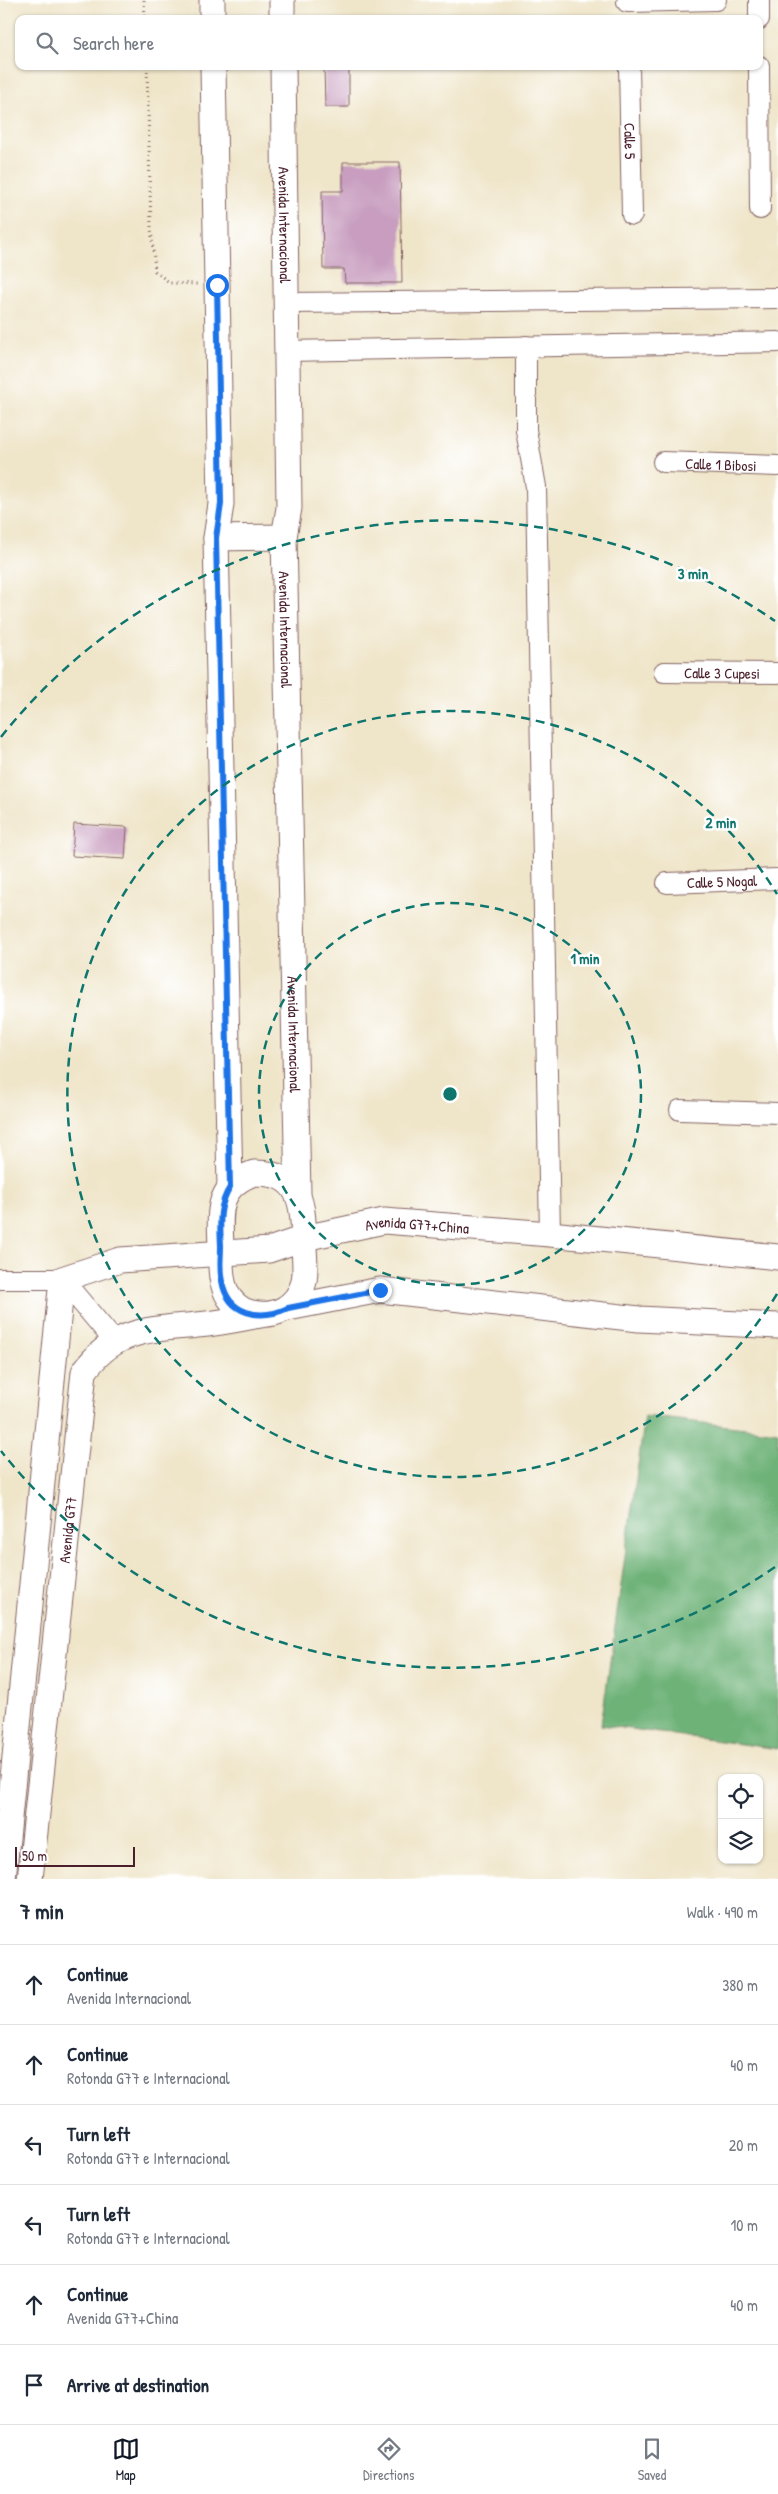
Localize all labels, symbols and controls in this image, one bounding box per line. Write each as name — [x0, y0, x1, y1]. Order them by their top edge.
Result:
search box — [15, 15, 763, 70]
icon: search — [33, 29, 61, 57]
text: Search here — [73, 30, 154, 56]
street label: Calle 5 — [620, 123, 641, 160]
street label: Avenida Internacional — [274, 167, 296, 283]
route start — [206, 274, 229, 297]
street label: Calle 1 Bibosi — [685, 452, 757, 476]
text: 3 min — [678, 563, 708, 584]
street label: Avenida Internacional — [274, 571, 298, 688]
street label: Calle 3 Cupesi — [684, 662, 760, 683]
text: 2 min — [706, 812, 737, 833]
street label: Calle 5 Nogal — [686, 869, 758, 893]
text: 1 min — [570, 948, 600, 969]
street label: Avenida Internacional — [283, 976, 306, 1093]
centre of rings — [441, 1085, 459, 1103]
street label: Avenida G77+China — [363, 1211, 470, 1238]
route end — [369, 1279, 392, 1302]
street label: Avenida G77 — [53, 1496, 81, 1564]
map controls — [718, 1774, 763, 1864]
button: locate — [718, 1774, 763, 1819]
button: layers — [718, 1819, 763, 1864]
scale bar — [15, 1844, 135, 1867]
text: 50 m — [22, 1846, 47, 1865]
text: 7 min — [20, 1897, 64, 1926]
text: Walk · 490 m — [687, 1901, 758, 1923]
text: Continue — [67, 1961, 128, 1987]
icon: ahead — [20, 1971, 48, 1999]
text: 380 m — [722, 1974, 758, 1996]
text: Avenida Internacional — [67, 1987, 191, 2009]
text: Continue — [67, 2041, 128, 2067]
icon: ahead — [20, 2051, 48, 2079]
text: 40 m — [730, 2054, 758, 2076]
text: Rotonda G77 e Internacional — [67, 2067, 230, 2089]
text: Turn left — [67, 2121, 130, 2147]
icon: left — [20, 2131, 48, 2159]
text: 20 m — [729, 2134, 758, 2156]
text: Rotonda G77 e Internacional — [67, 2147, 230, 2169]
text: Turn left — [67, 2201, 130, 2227]
icon: left — [20, 2211, 48, 2239]
text: 10 m — [730, 2214, 758, 2236]
text: Rotonda G77 e Internacional — [67, 2227, 230, 2249]
text: Continue — [67, 2281, 128, 2307]
icon: ahead — [20, 2291, 48, 2319]
text: 40 m — [730, 2294, 758, 2316]
text: Avenida G77+China — [67, 2307, 178, 2329]
icon: arrive — [20, 2371, 48, 2399]
text: Arrive at destination — [67, 2372, 209, 2398]
tab: Map — [112, 2435, 140, 2484]
tab: Directions — [363, 2435, 414, 2484]
tab: Saved — [638, 2435, 666, 2484]

